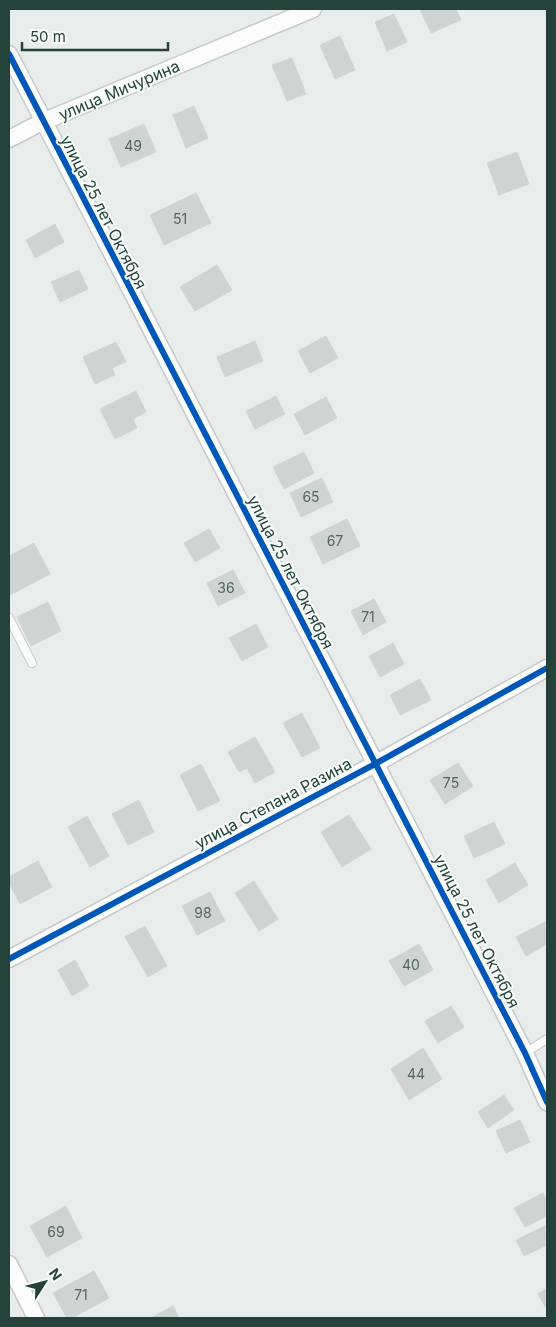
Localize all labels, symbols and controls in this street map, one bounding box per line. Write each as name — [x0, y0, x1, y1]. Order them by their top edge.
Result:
scale bar — [22, 20, 169, 52]
text: 50 m — [30, 27, 66, 46]
street label: улица Мичурина — [55, 55, 183, 125]
street label: улица 25 лет Октября — [57, 132, 151, 292]
house number: 49 — [124, 137, 142, 154]
house number: 51 — [173, 210, 187, 227]
house number: 65 — [302, 488, 320, 505]
street label: улица 25 лет Октября — [244, 492, 338, 652]
house number: 67 — [327, 532, 343, 549]
house number: 36 — [217, 579, 235, 596]
house number: 71 — [361, 608, 375, 625]
street label: улица Степана Разина — [191, 753, 355, 853]
house number: 75 — [443, 774, 459, 791]
street label: улица 25 лет Октября — [430, 851, 524, 1011]
house number: 98 — [194, 904, 212, 921]
house number: 40 — [402, 956, 420, 973]
house number: 44 — [407, 1065, 425, 1082]
house number: 69 — [47, 1223, 65, 1240]
north arrow — [20, 1257, 70, 1307]
text: N — [46, 1265, 66, 1283]
house number: 71 — [74, 1286, 88, 1303]

